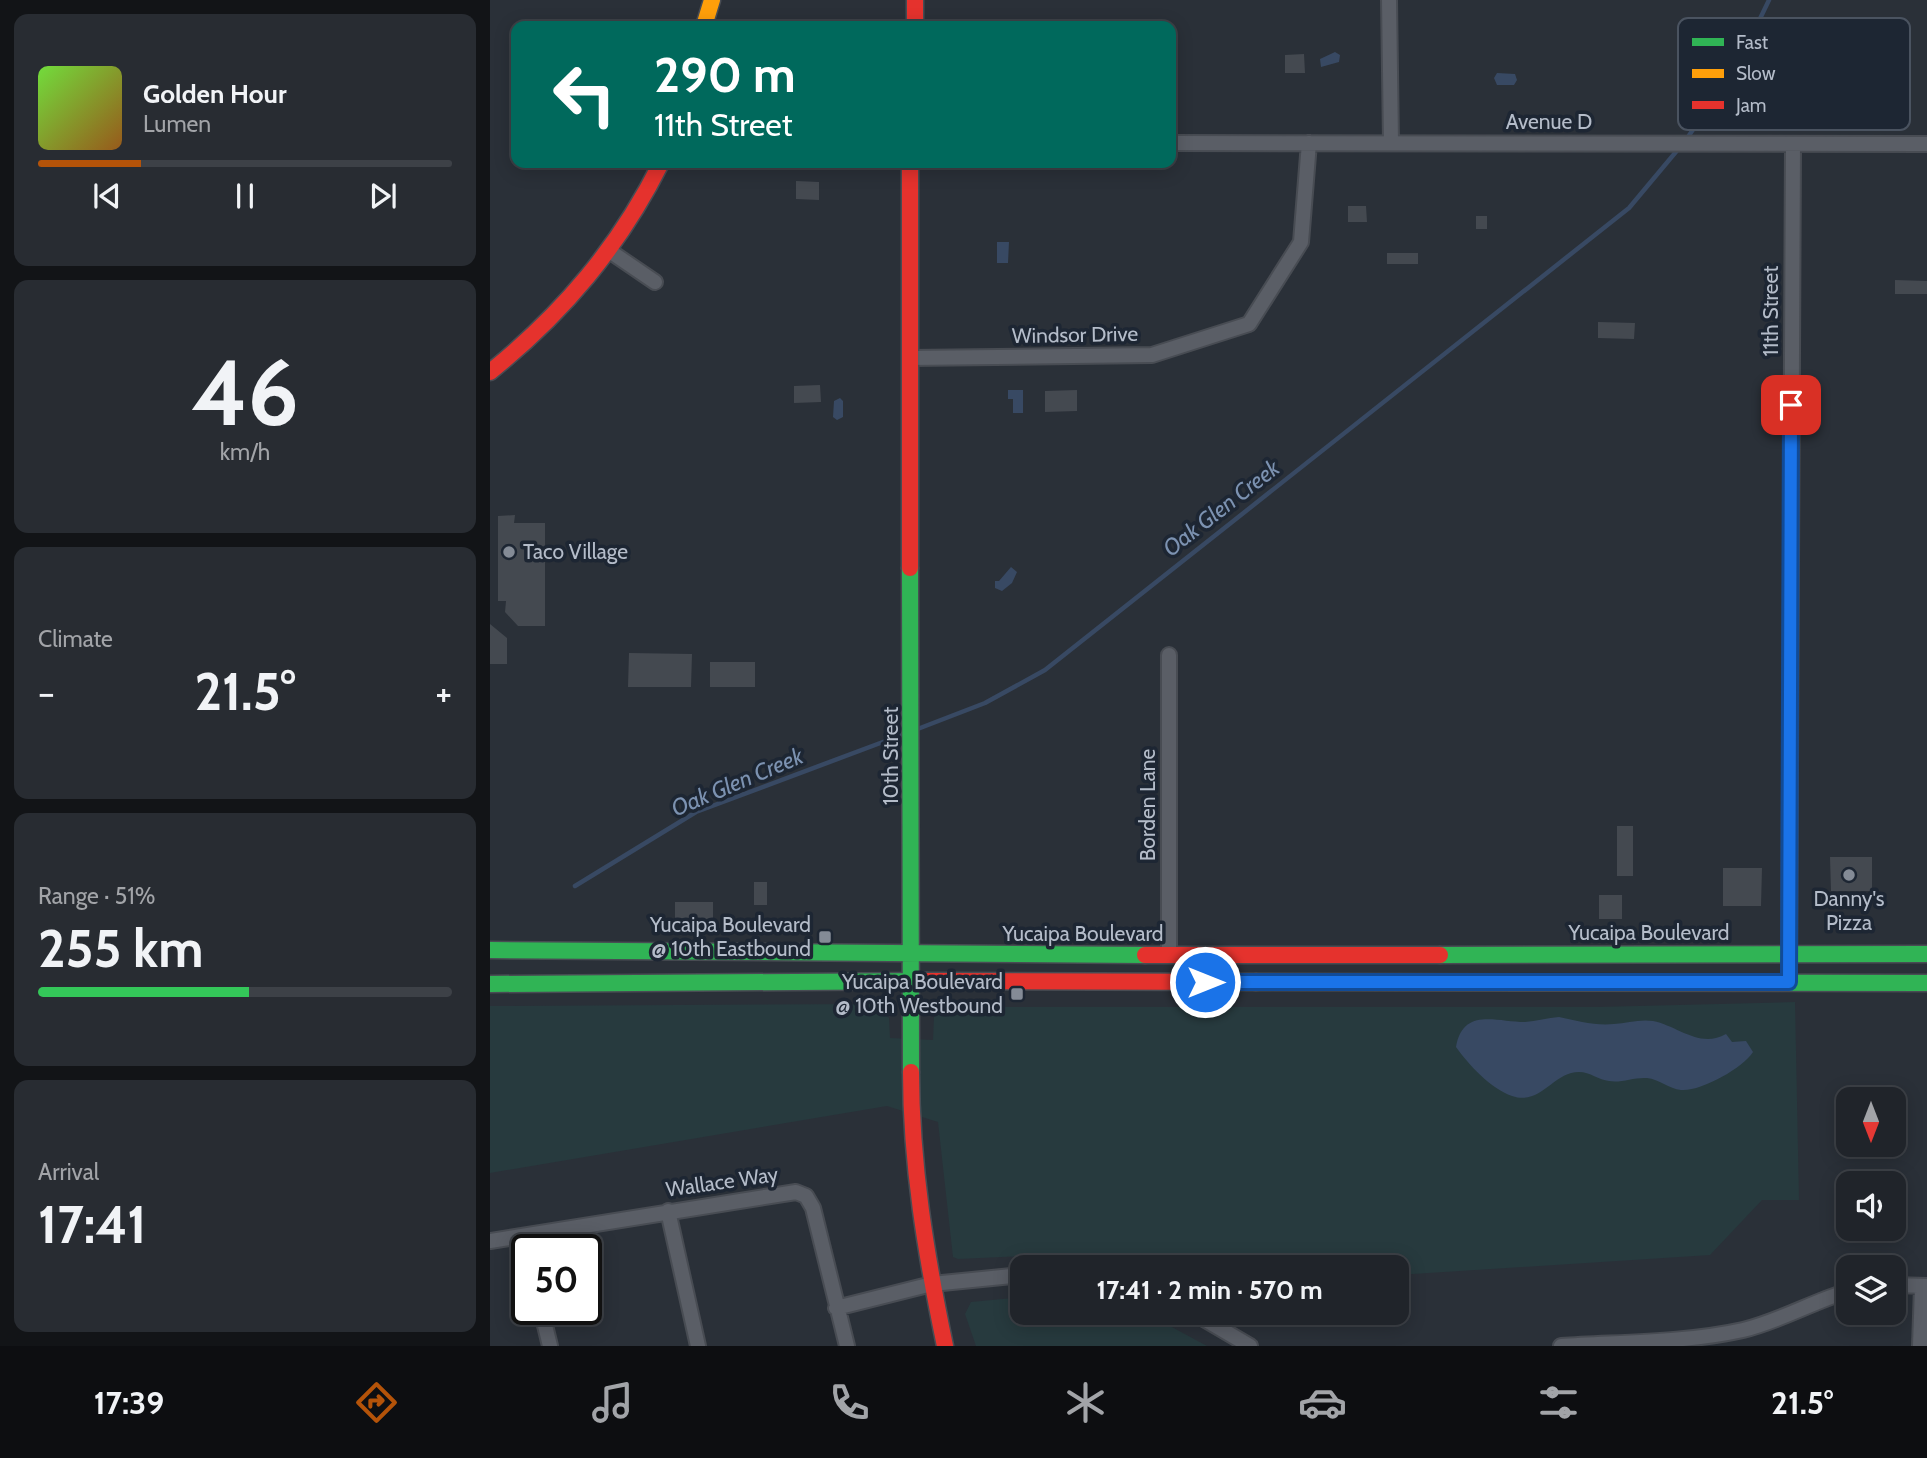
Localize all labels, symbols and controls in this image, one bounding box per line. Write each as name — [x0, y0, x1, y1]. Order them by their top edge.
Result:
legend — [1678, 18, 1910, 130]
text: Fast — [1736, 31, 1769, 54]
text: 290 m — [654, 45, 796, 104]
icon: left — [539, 49, 630, 140]
text: Slow — [1736, 62, 1776, 85]
text: Golden Hour — [143, 78, 286, 110]
text: Jam — [1735, 94, 1766, 117]
text: 11th Street — [654, 105, 792, 144]
street label: Avenue D — [1506, 109, 1592, 134]
text: Lumen — [143, 110, 211, 138]
icon: previous — [88, 177, 126, 215]
icon: pause — [226, 177, 264, 215]
icon: next — [364, 177, 402, 215]
street label: 11th Street — [1758, 266, 1783, 356]
street label: Windsor Drive — [1012, 321, 1139, 348]
text: 46 — [191, 337, 299, 448]
pin — [1761, 375, 1821, 435]
icon: arrive — [1772, 386, 1810, 424]
text: km/h — [220, 438, 270, 466]
water label: Oak Glen Creek — [1157, 453, 1286, 562]
place label: Taco Village — [523, 539, 628, 564]
marker: Taco Village — [501, 544, 517, 560]
text: Climate — [38, 625, 113, 653]
text: 21.5° — [194, 660, 296, 723]
text: − — [38, 669, 55, 716]
text: + — [435, 669, 452, 716]
street label: 10th Street — [878, 707, 903, 805]
water label: Oak Glen Creek — [667, 741, 808, 822]
street label: Borden Lane — [1135, 749, 1160, 861]
marker: Danny's Pizza — [1841, 867, 1857, 883]
text: Range · 51% — [38, 882, 155, 910]
place label: Danny's Pizza — [1813, 886, 1885, 935]
place label: Yucaipa Boulevard @ 10th Eastbound — [649, 912, 811, 961]
text: 255 km — [38, 917, 203, 980]
street label: Yucaipa Boulevard — [1567, 920, 1730, 945]
street label: Yucaipa Boulevard — [1001, 921, 1164, 946]
marker: Yucaipa Boulevard @ 10th Eastbound — [817, 929, 833, 945]
position arrow — [1168, 945, 1242, 1019]
place label: Yucaipa Boulevard @ 10th Westbound — [835, 969, 1003, 1018]
marker: Yucaipa Boulevard @ 10th Westbound — [1009, 986, 1025, 1002]
north arrow — [1836, 1087, 1906, 1157]
map controls — [1836, 1087, 1906, 1325]
text: Arrival — [38, 1158, 99, 1186]
street label: Wallace Way — [664, 1161, 780, 1202]
button: sound — [1836, 1171, 1906, 1241]
text: 17:41 — [38, 1193, 146, 1256]
speed limit sign: 50 — [511, 1234, 602, 1325]
button: layers — [1836, 1255, 1906, 1325]
text: 17:41 · 2 min · 570 m — [1096, 1274, 1323, 1306]
icon: directions — [352, 1378, 401, 1427]
icon: music — [588, 1378, 637, 1427]
icon: phone — [825, 1378, 874, 1427]
icon: climate — [1061, 1378, 1110, 1427]
icon: car — [1298, 1378, 1347, 1427]
icon: filters — [1534, 1378, 1583, 1427]
text: 17:39 — [94, 1383, 164, 1422]
text: 21.5° — [1771, 1383, 1833, 1422]

